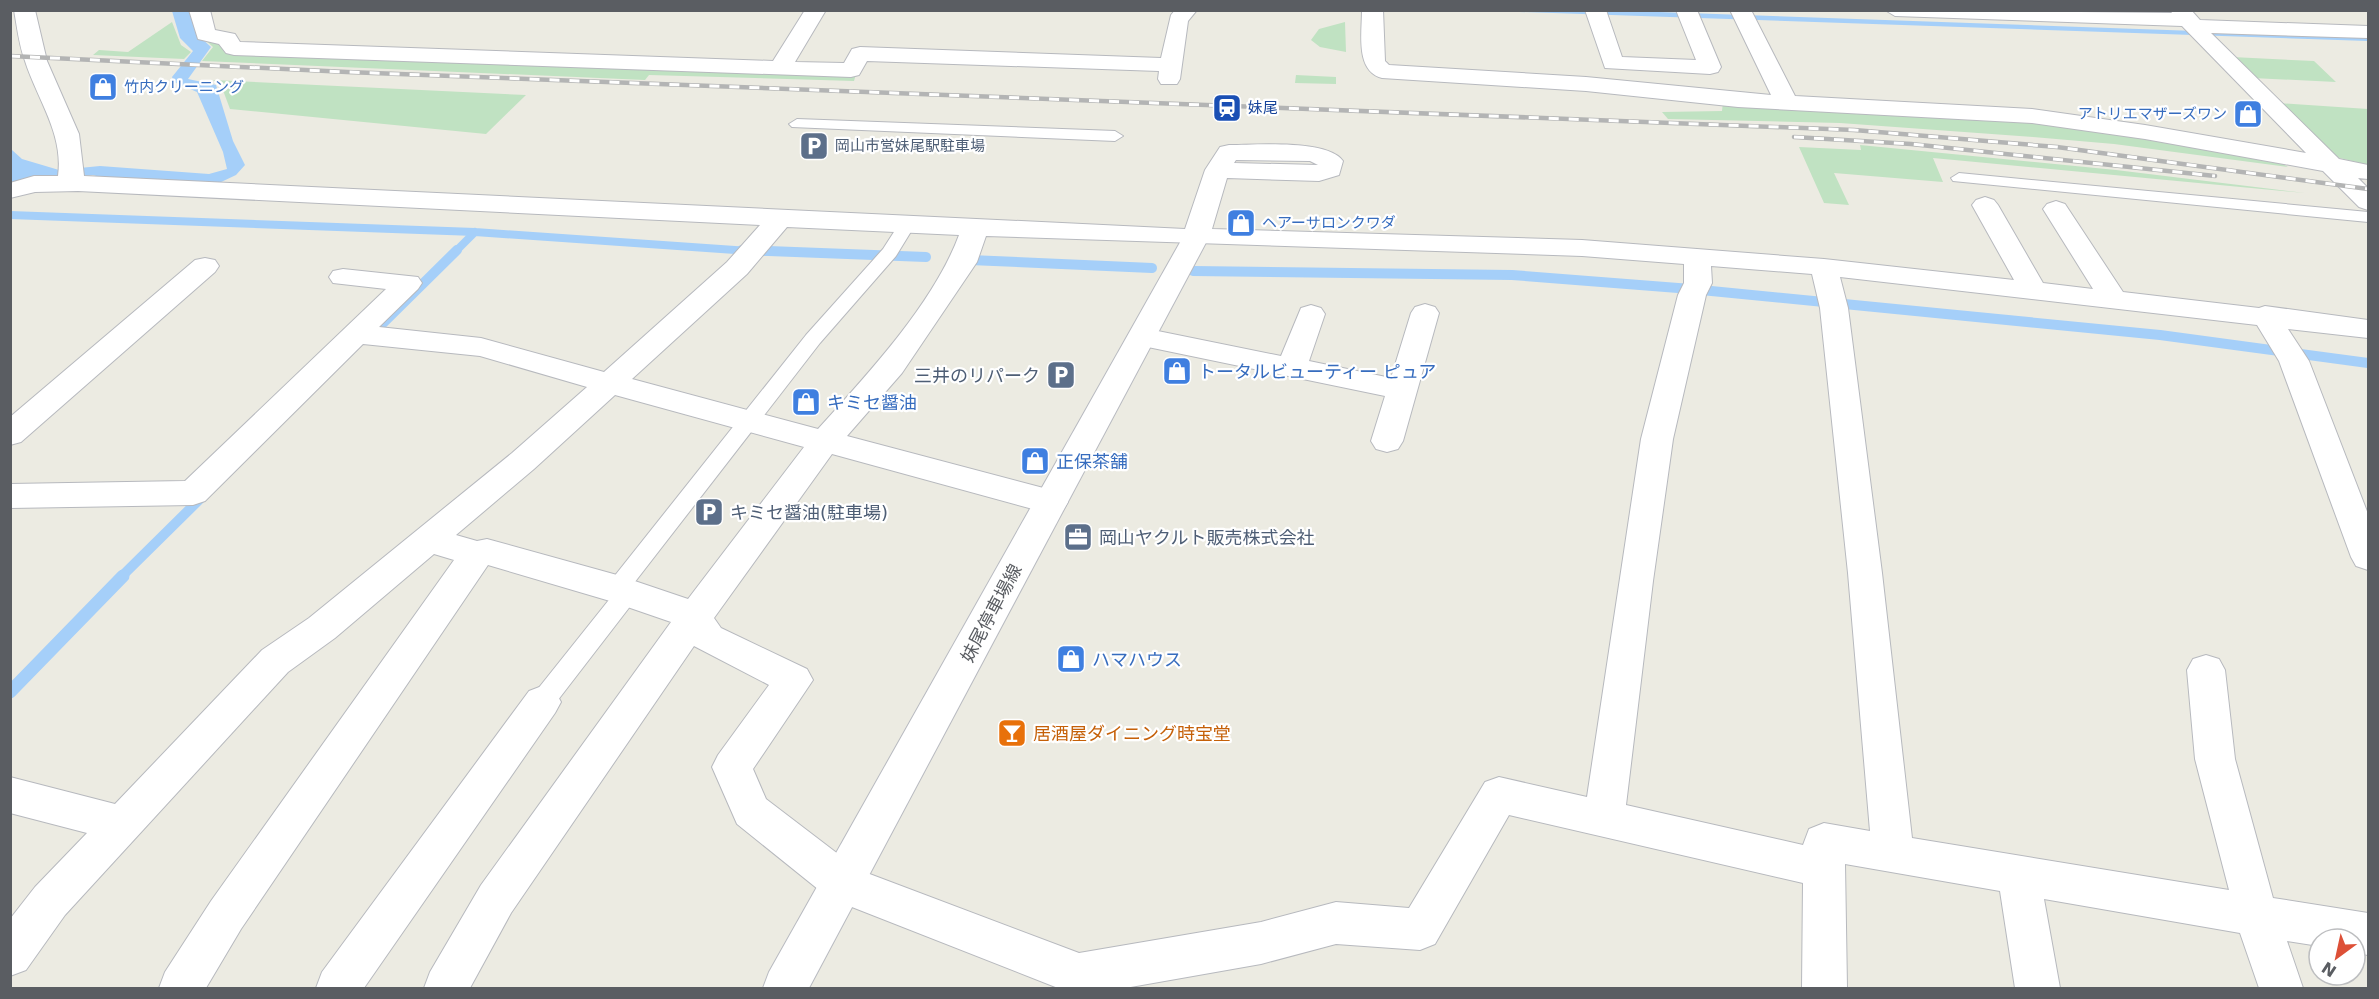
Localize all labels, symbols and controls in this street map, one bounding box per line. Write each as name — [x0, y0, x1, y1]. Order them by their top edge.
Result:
shop icon: 竹内クリーニング — [87, 71, 119, 103]
place label: 竹内クリーニング — [124, 78, 244, 96]
station icon: 妹尾 — [1211, 92, 1243, 124]
shop icon: アトリエマザーズワン — [2232, 98, 2264, 130]
place label: 妹尾 — [1248, 99, 1278, 117]
place label: アトリエマザーズワン — [2078, 105, 2227, 123]
parking icon: 岡山市営妹尾駅駐車場 — [798, 130, 830, 162]
place label: 岡山市営妹尾駅駐車場 — [835, 137, 985, 155]
shop icon: ヘアーサロンクワダ — [1225, 207, 1257, 239]
place label: ヘアーサロンクワダ — [1262, 214, 1396, 232]
shop icon: トータルビューティー ピュア — [1161, 355, 1193, 387]
parking icon: 三井のリパーク — [1045, 359, 1077, 391]
place label: トータルビューティー ピュア — [1198, 361, 1436, 382]
place label: 三井のリパーク — [914, 365, 1040, 386]
shop icon: キミセ醤油 — [790, 386, 822, 418]
place label: キミセ醤油 — [827, 392, 917, 413]
shop icon: 正保茶舗 — [1019, 445, 1051, 477]
place label: 正保茶舗 — [1056, 451, 1128, 472]
parking icon: キミセ醤油(駐車場) — [693, 496, 725, 528]
place label: キミセ醤油(駐車場) — [730, 502, 888, 523]
office icon: 岡山ヤクルト販売株式会社 — [1062, 521, 1094, 553]
place label: 岡山ヤクルト販売株式会社 — [1099, 527, 1314, 548]
street label: 妹尾停車場線 — [956, 560, 1026, 666]
shop icon: ハマハウス — [1055, 643, 1087, 675]
place label: ハマハウス — [1092, 649, 1182, 670]
bar icon: 居酒屋ダイニング時宝堂 — [996, 717, 1028, 749]
place label: 居酒屋ダイニング時宝堂 — [1033, 723, 1231, 744]
north arrow — [2307, 927, 2367, 987]
text: N — [2318, 958, 2340, 981]

